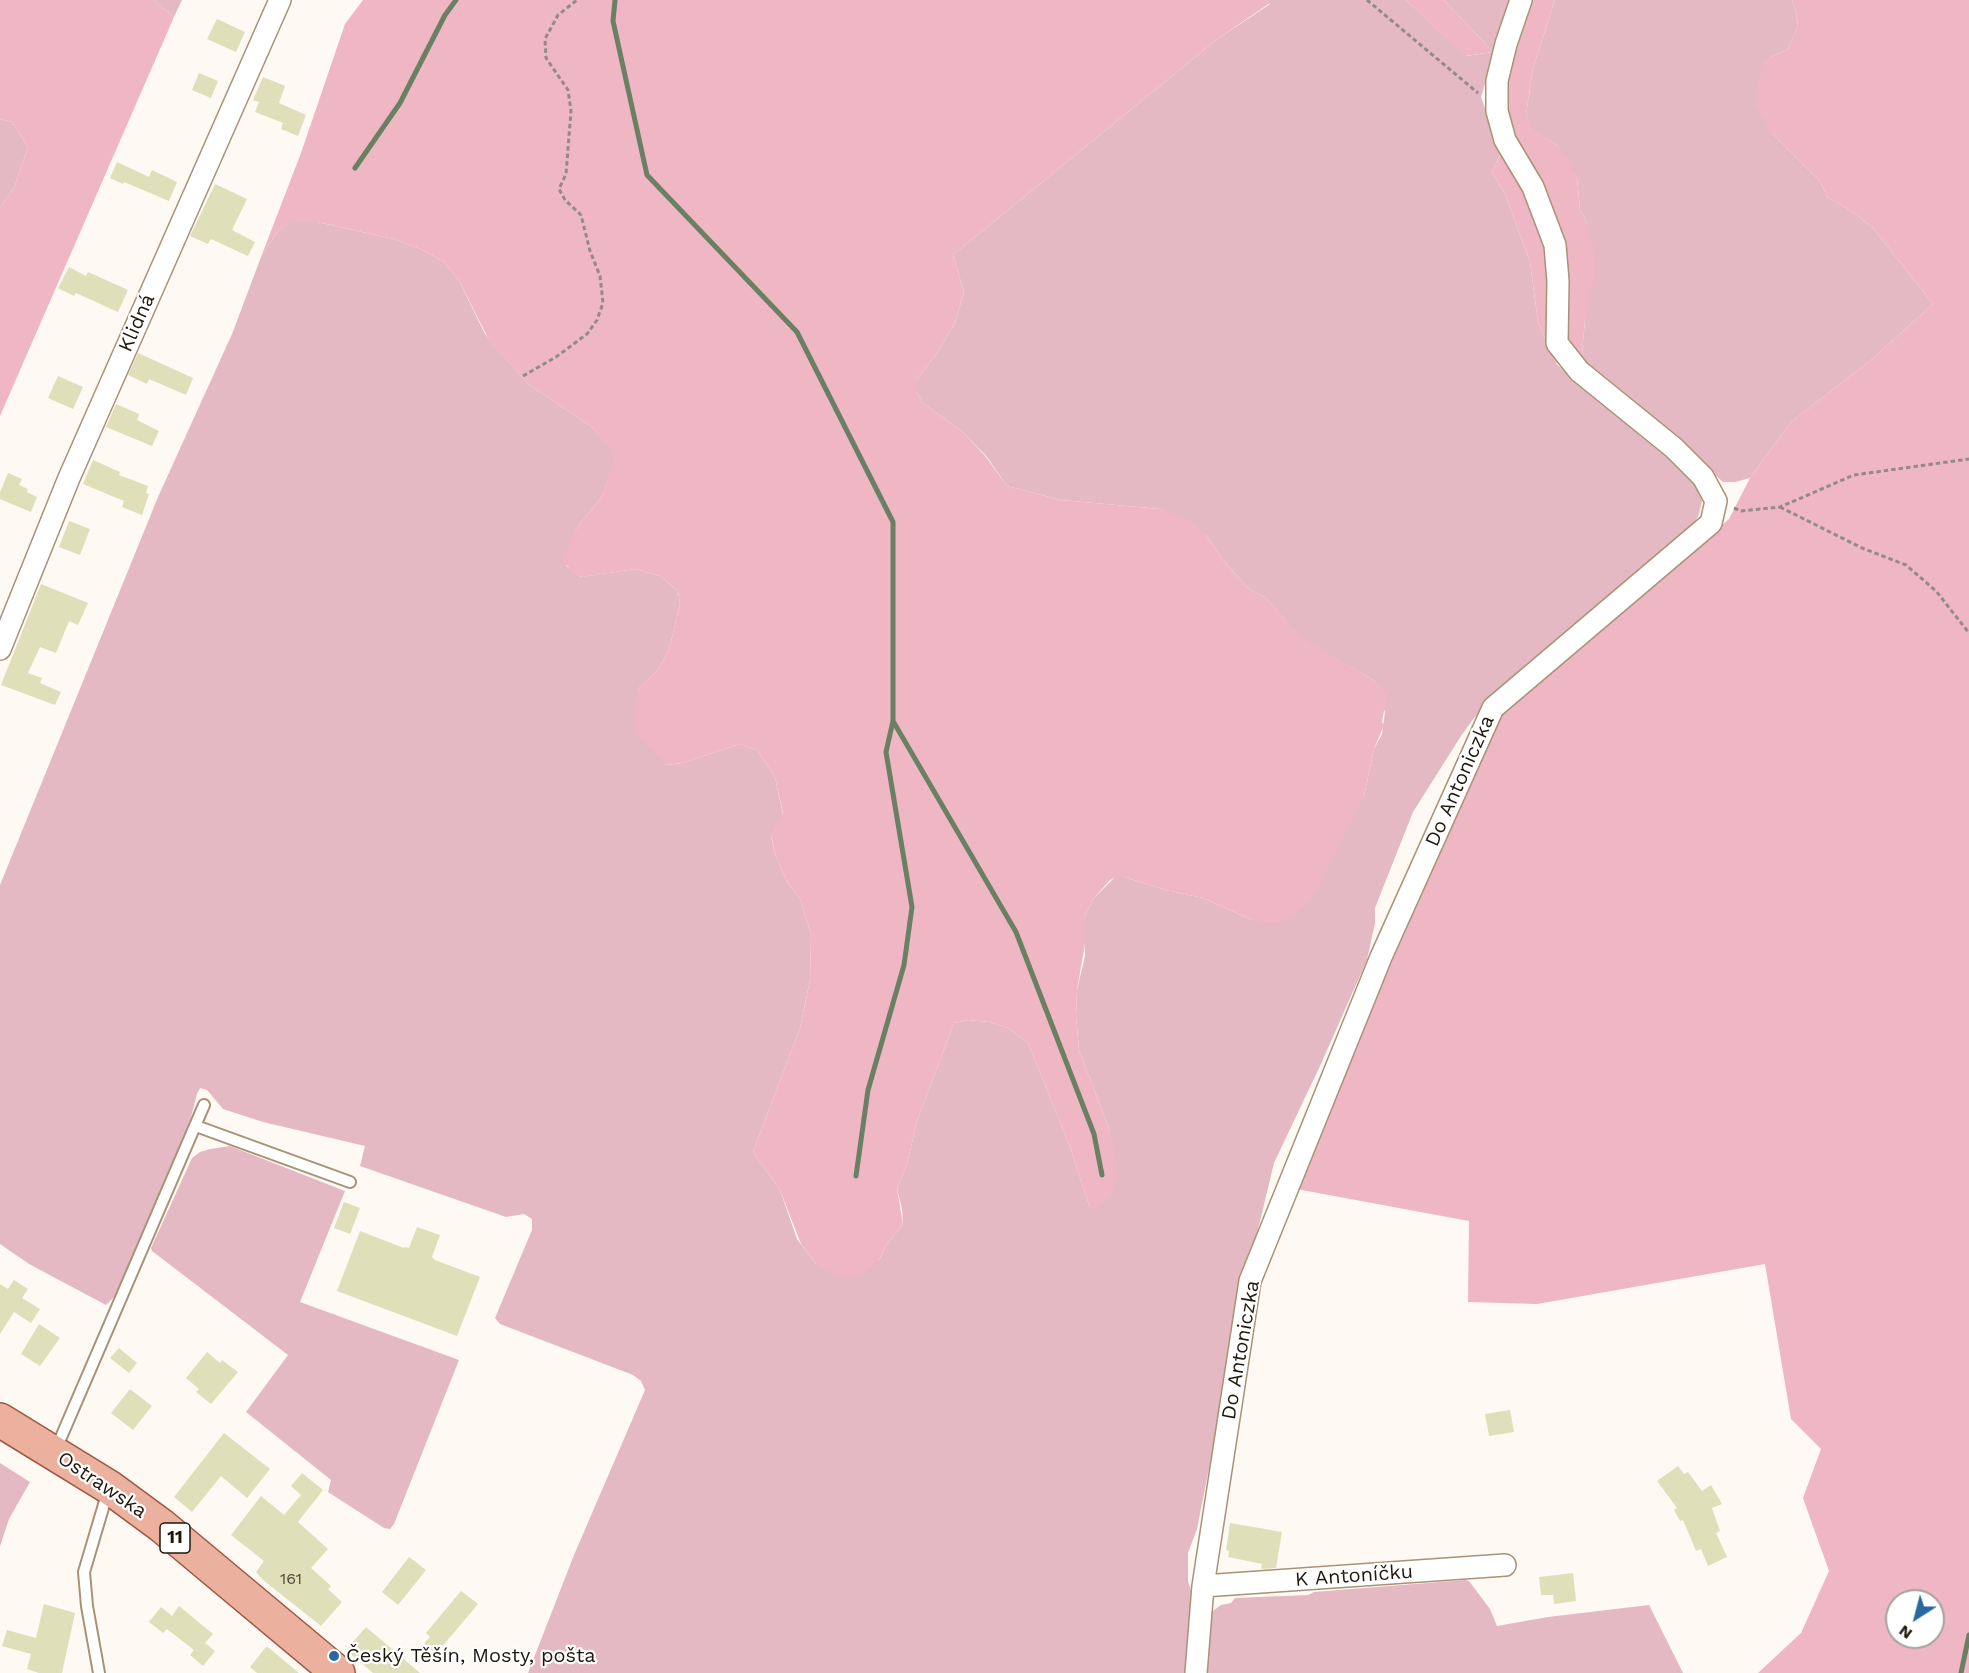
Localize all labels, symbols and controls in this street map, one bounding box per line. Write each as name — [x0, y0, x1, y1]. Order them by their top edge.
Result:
street label: Klidná — [114, 290, 160, 356]
street label: Do Antoniczka — [1420, 712, 1500, 850]
street label: Do Antoniczka — [1217, 1278, 1265, 1422]
street label: Ostrawska — [53, 1446, 151, 1524]
road number: 11 — [160, 1523, 190, 1553]
street label: K Antoníčku — [1294, 1560, 1414, 1592]
house number: 161 — [280, 1569, 302, 1589]
north arrow — [1885, 1589, 1945, 1649]
text: N — [1895, 1621, 1916, 1644]
place label: Český Těšín, Mosty, pošta — [346, 1644, 596, 1668]
marker: Český Těšín, Mosty, pošta — [327, 1649, 341, 1663]

